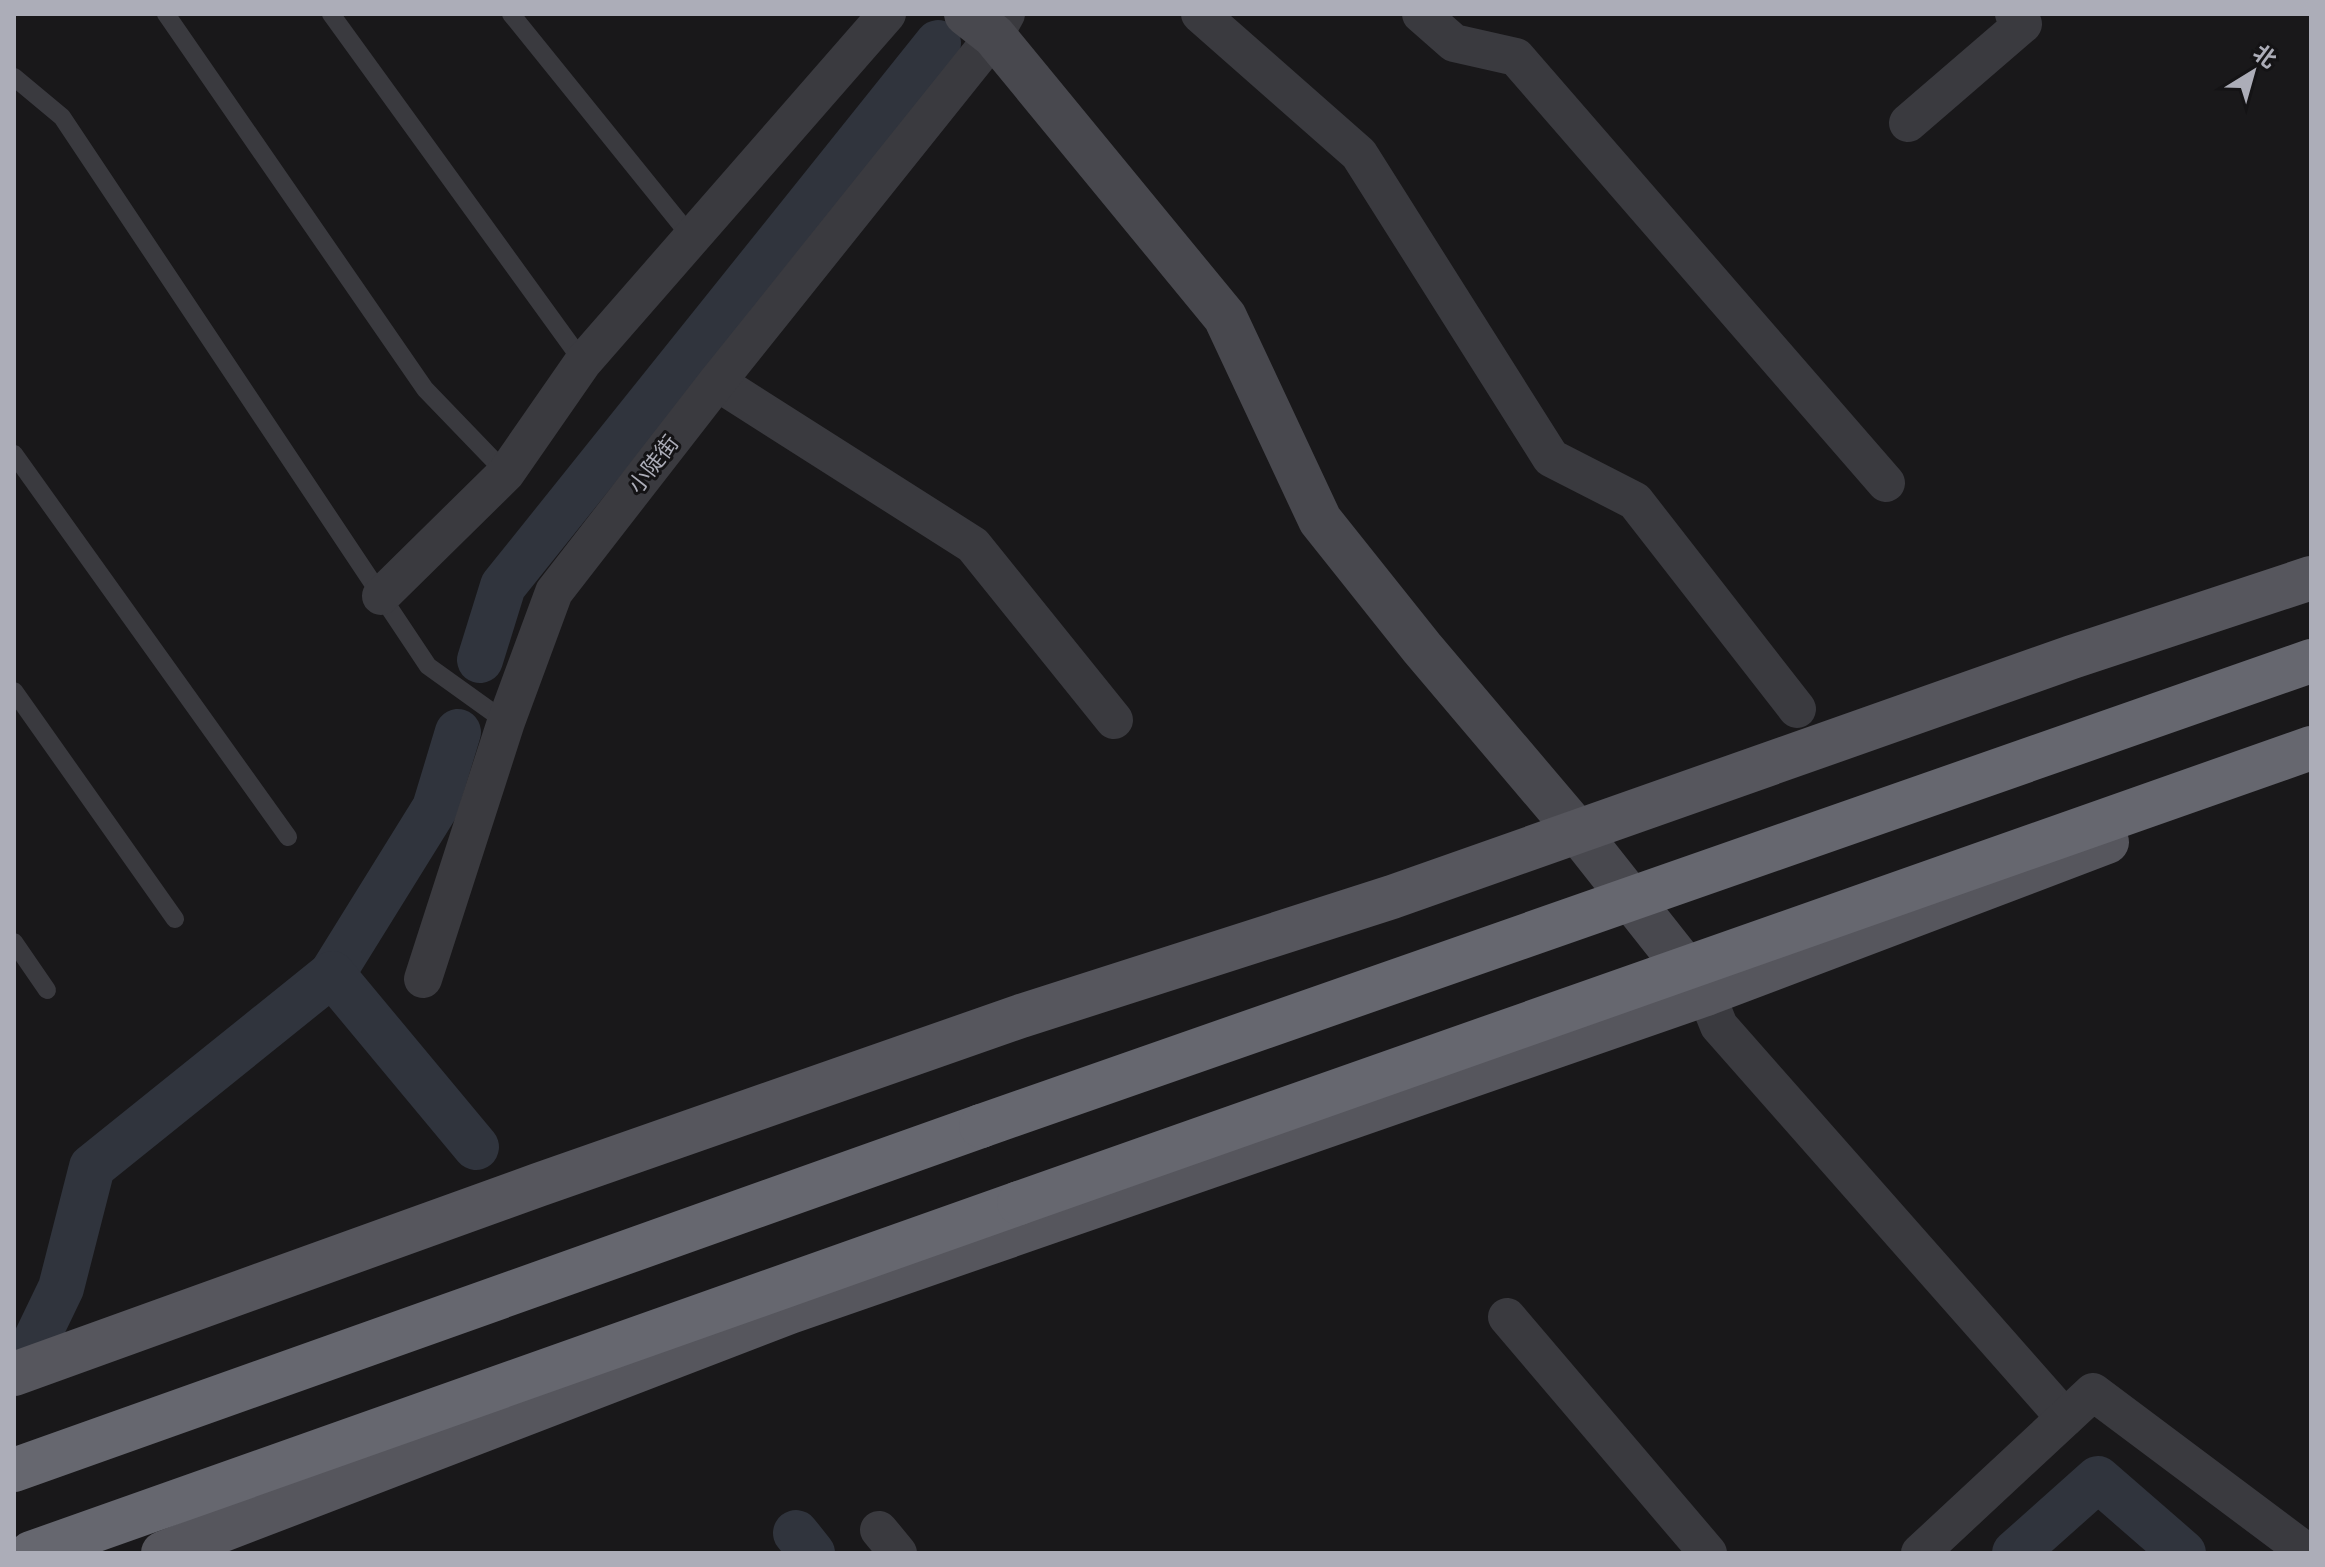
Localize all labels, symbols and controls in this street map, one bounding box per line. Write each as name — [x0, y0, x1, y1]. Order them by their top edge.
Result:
north arrow — [2213, 32, 2293, 112]
text: 北 — [2248, 40, 2281, 74]
street label: 小陡街 — [623, 431, 684, 499]

